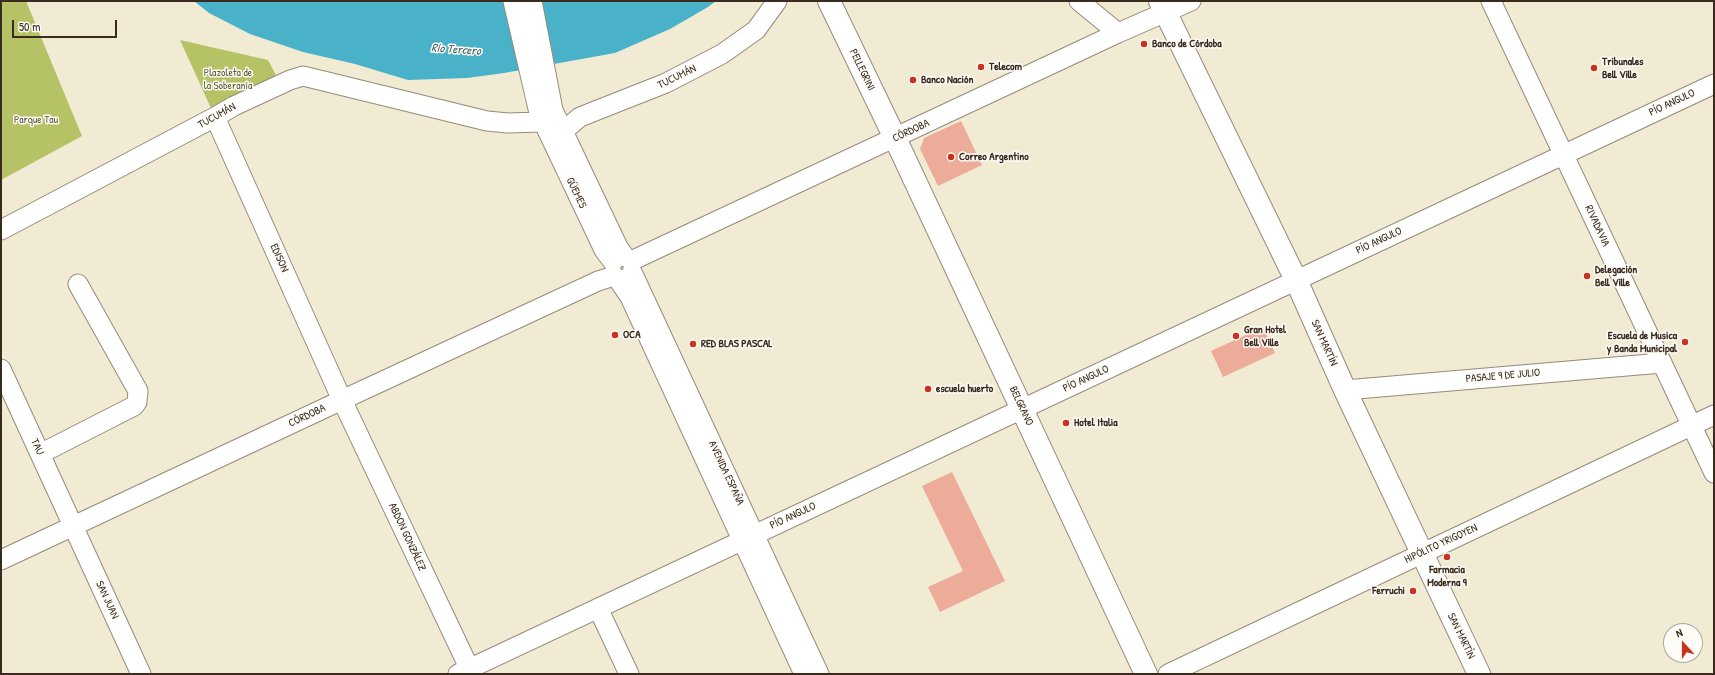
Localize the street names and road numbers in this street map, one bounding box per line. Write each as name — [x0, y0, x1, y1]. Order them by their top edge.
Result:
street label: PELLEGRINI — [846, 47, 878, 93]
street label: TUCUMÁN — [656, 62, 698, 92]
street label: PÍO ANGULO — [1647, 87, 1697, 119]
street label: TUCUMÁN — [196, 100, 238, 132]
street label: CÓRDOBA — [890, 117, 932, 145]
street label: GÜEMES — [563, 175, 589, 211]
street label: RIVADAVIA — [1582, 203, 1612, 249]
street label: PÍO ANGULO — [1354, 225, 1404, 257]
street label: EDISON — [267, 242, 291, 274]
street label: SAN MARTÍN — [1308, 318, 1340, 368]
street label: PÍO ANGULO — [1061, 363, 1111, 395]
street label: PASAJE 9 DE JULIO — [1465, 366, 1541, 386]
street label: BELGRANO — [1006, 384, 1036, 428]
street label: CÓRDOBA — [286, 402, 328, 430]
street label: TAU — [28, 437, 46, 457]
street label: AVENIDA ESPAÑA — [705, 439, 747, 507]
street label: PÍO ANGULO — [768, 500, 818, 532]
street label: ABDON GONZÁLEZ — [386, 501, 428, 573]
street label: HIPÓLITO YRIGOYEN — [1402, 521, 1480, 567]
street label: SAN JUAN — [93, 579, 121, 621]
street label: SAN MARTÍN — [1444, 611, 1478, 661]

